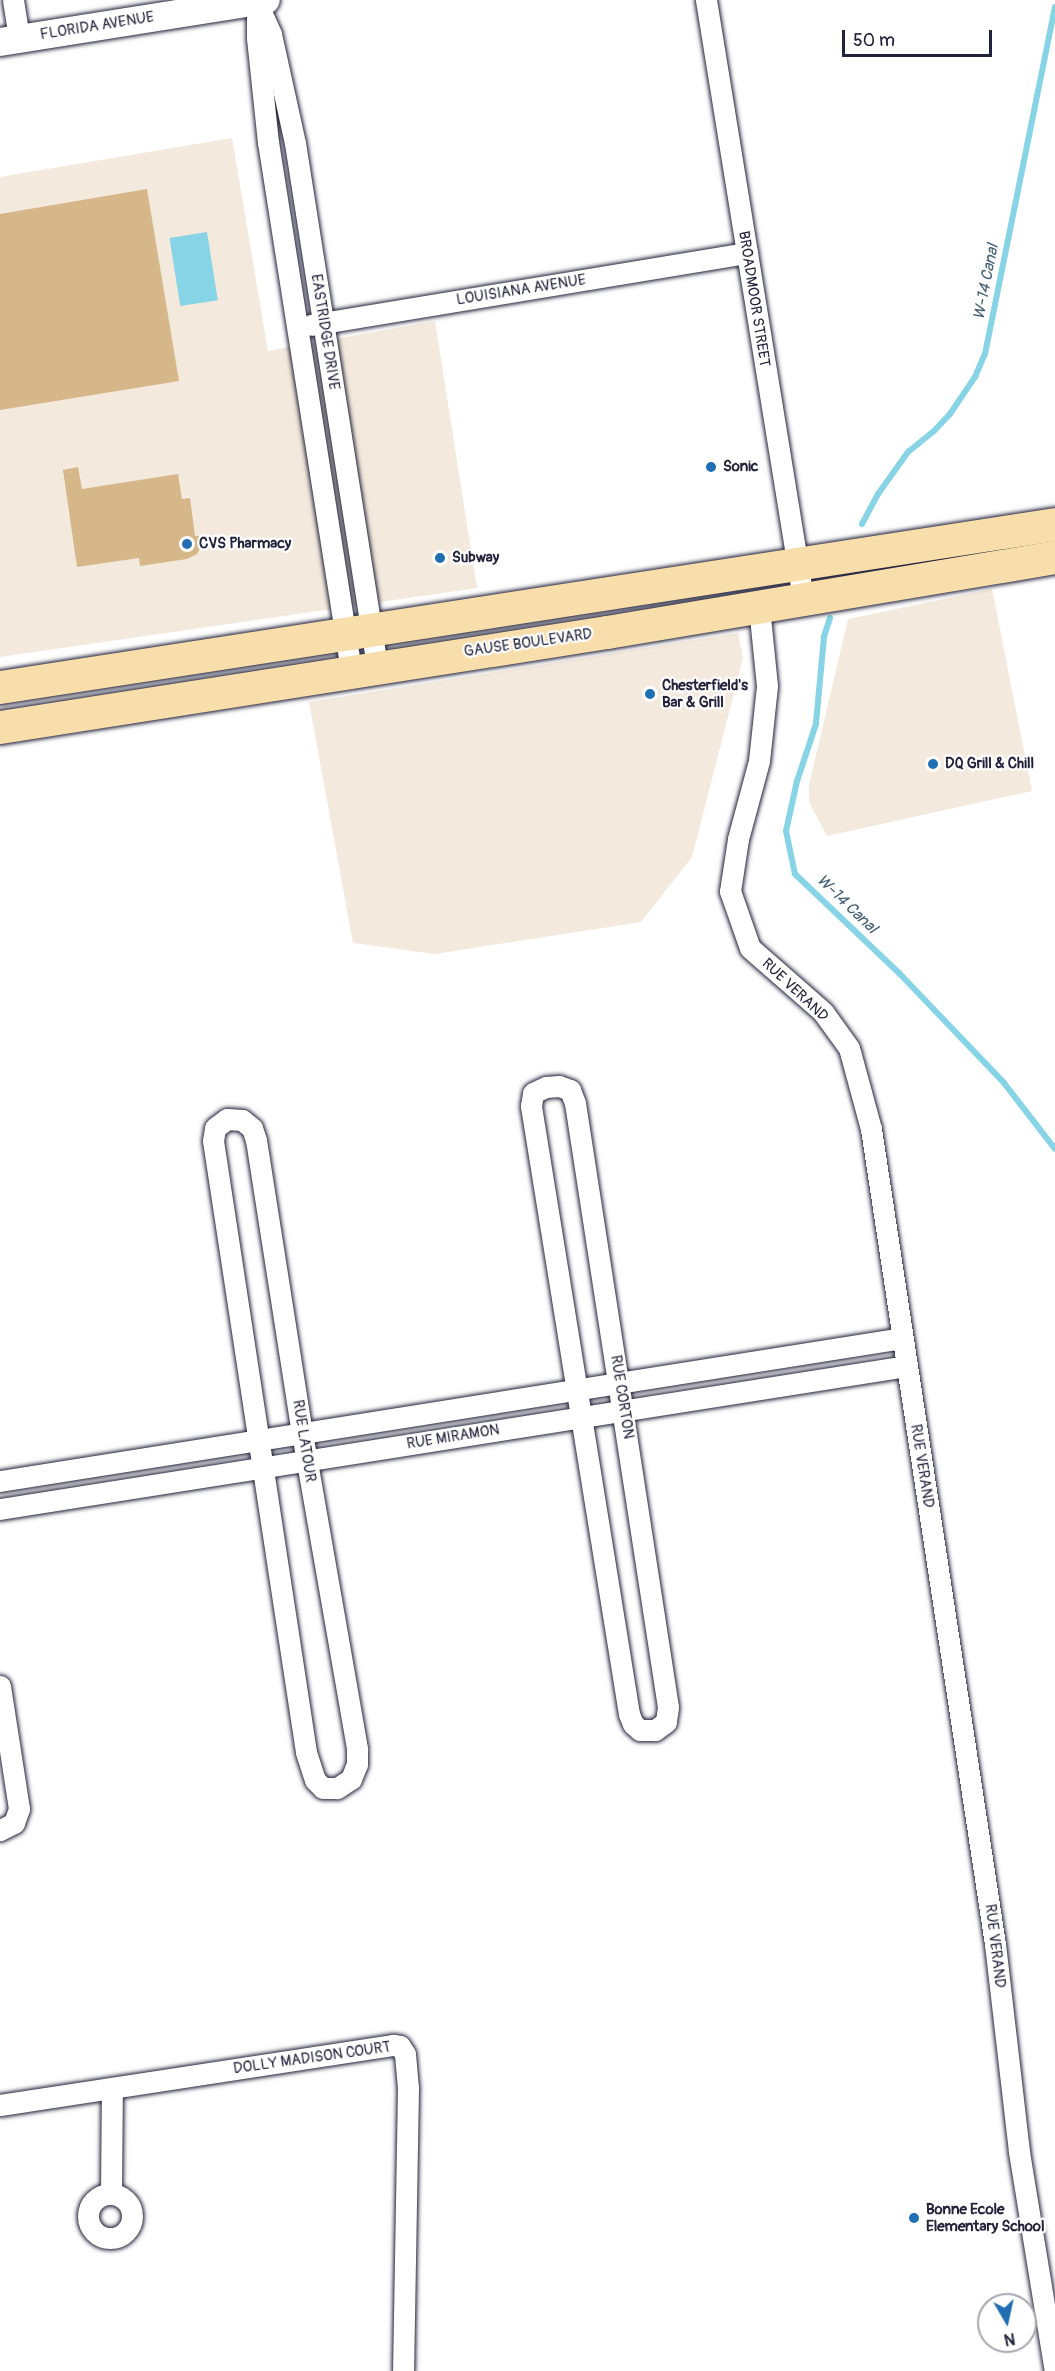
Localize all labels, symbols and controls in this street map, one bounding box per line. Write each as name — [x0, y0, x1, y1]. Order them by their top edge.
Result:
street label: FLORIDA AVENUE — [39, 8, 155, 44]
scale bar — [845, 18, 995, 56]
text: 50 m — [853, 29, 895, 52]
street label: BROADMOOR STREET — [734, 230, 774, 368]
water label: W-14 Canal — [969, 243, 1003, 321]
street label: LOUISIANA AVENUE — [455, 271, 587, 309]
street label: EASTRIDGE DRIVE — [307, 273, 343, 391]
place label: Sonic — [723, 458, 758, 476]
marker: Sonic — [704, 460, 718, 474]
place label: CVS Pharmacy — [199, 535, 291, 553]
marker: CVS Pharmacy — [180, 537, 194, 551]
place label: Subway — [452, 549, 499, 567]
marker: Subway — [433, 551, 447, 565]
street label: GAUSE BOULEVARD — [463, 625, 593, 661]
place label: Chesterfield's Bar & Grill — [662, 676, 748, 711]
marker: Chesterfield's Bar & Grill — [643, 687, 657, 701]
place label: DQ Grill & Chill — [945, 755, 1034, 773]
marker: DQ Grill & Chill — [926, 757, 940, 771]
water label: W-14 Canal — [813, 870, 881, 938]
street label: RUE VERAND — [758, 955, 832, 1025]
street label: RUE CORTON — [606, 1354, 638, 1440]
street label: RUE LATOUR — [289, 1399, 319, 1483]
street label: RUE MIRAMON — [405, 1421, 501, 1453]
street label: RUE VERAND — [907, 1423, 937, 1509]
street label: RUE VERAND — [981, 1903, 1009, 1989]
street label: DOLLY MADISON COURT — [232, 2038, 392, 2078]
place label: Bonne Ecole Elementary School — [926, 2200, 1044, 2235]
marker: Bonne Ecole Elementary School — [907, 2211, 921, 2225]
north arrow — [977, 2293, 1037, 2353]
text: N — [1003, 2328, 1016, 2350]

